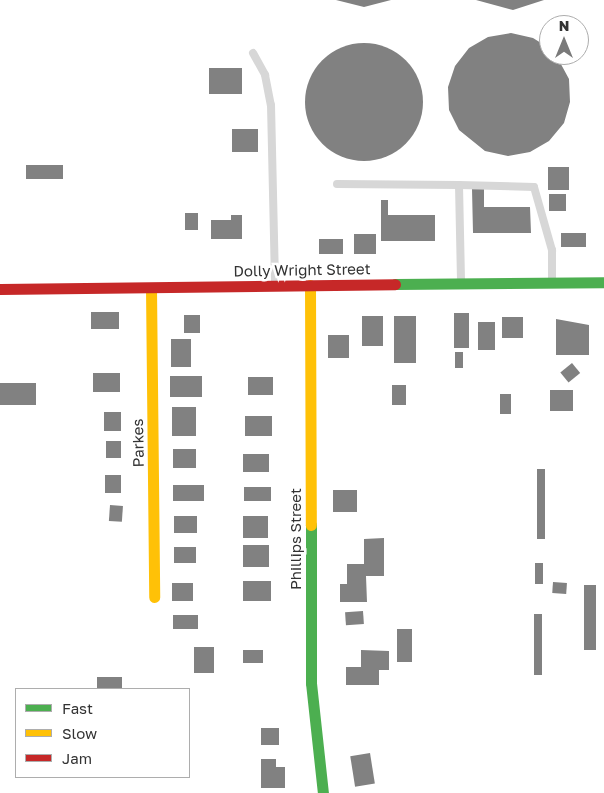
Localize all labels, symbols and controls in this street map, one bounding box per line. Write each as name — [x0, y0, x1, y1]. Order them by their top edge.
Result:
north arrow — [539, 15, 589, 65]
text: N — [559, 17, 569, 34]
street label: Dolly Wright Street — [233, 260, 371, 280]
street label: Parkes — [129, 418, 147, 468]
street label: Phillips Street — [287, 488, 305, 590]
legend — [15, 688, 190, 778]
text: Fast — [62, 699, 93, 717]
text: Slow — [62, 724, 97, 742]
text: Jam — [62, 749, 92, 767]

